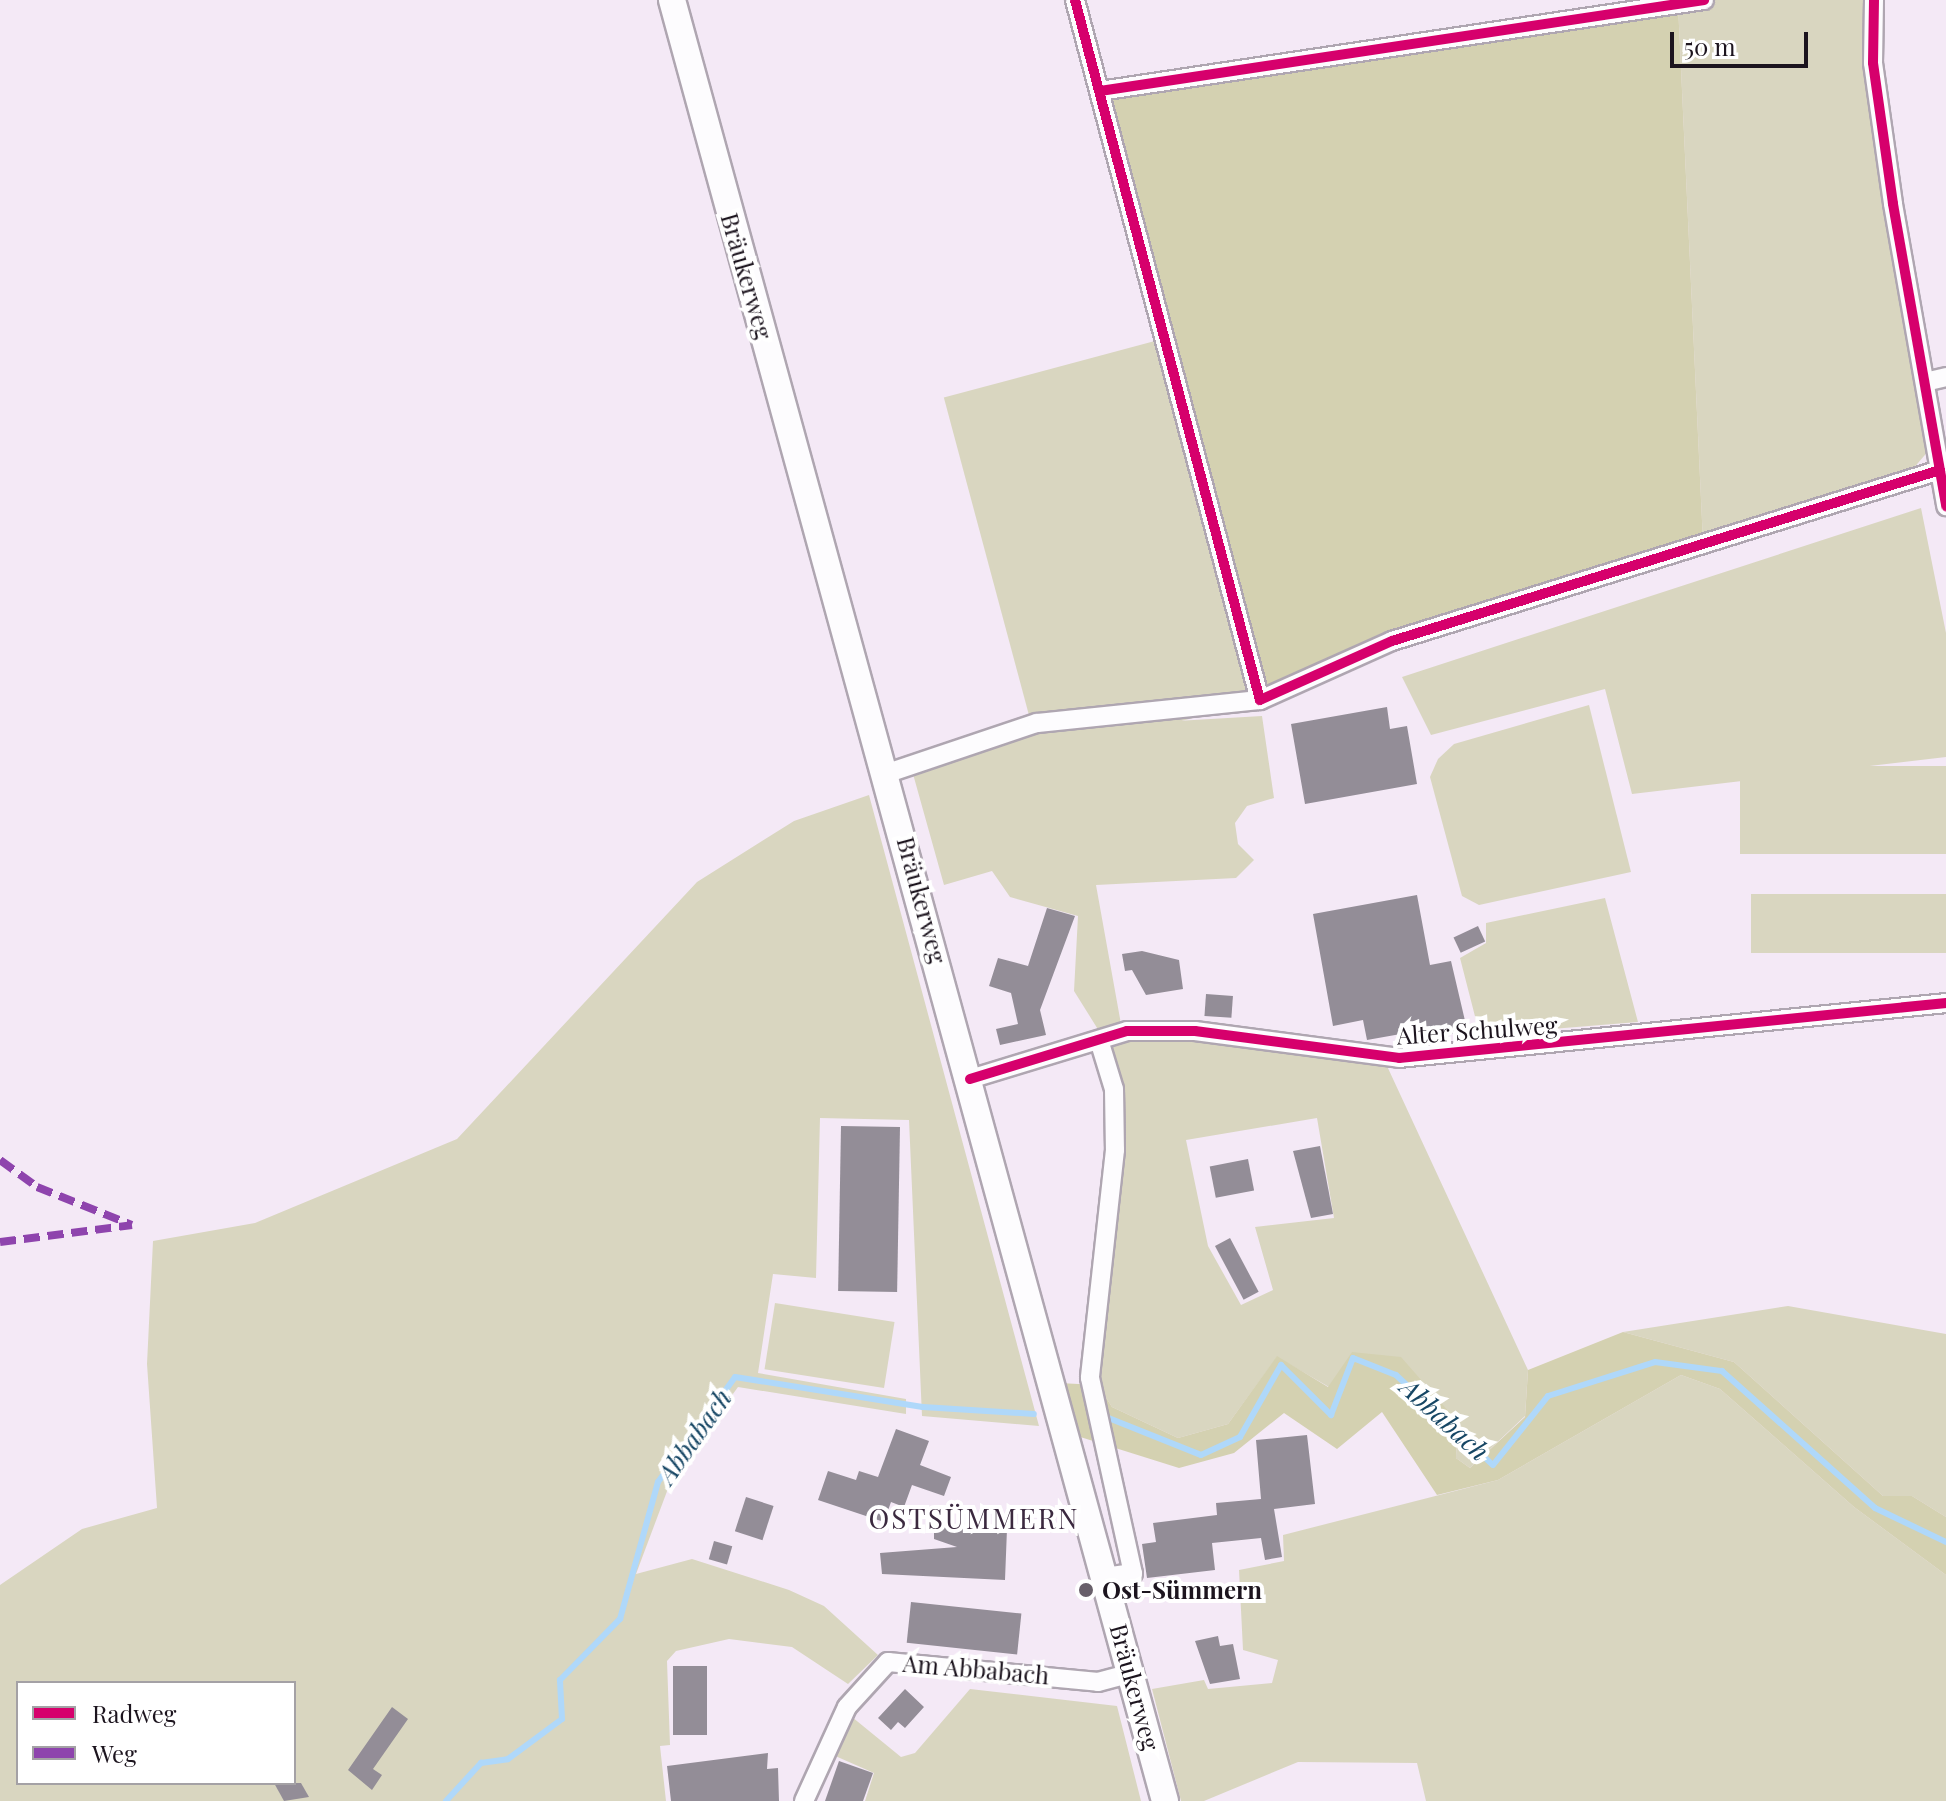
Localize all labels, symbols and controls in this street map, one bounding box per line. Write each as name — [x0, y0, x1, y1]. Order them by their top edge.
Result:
scale bar — [1674, 16, 1812, 66]
text: 50 m — [1684, 30, 1736, 62]
street label: Bräukerweg — [715, 210, 779, 342]
street label: Bräukerweg — [891, 834, 953, 966]
street label: Alter Schulweg — [1395, 1010, 1559, 1050]
water label: Abbabach — [1394, 1371, 1496, 1467]
water label: Abbabach — [650, 1383, 738, 1489]
district label: OSTSÜMMERN — [868, 1501, 1080, 1535]
place label: Ost-Sümmern — [1102, 1576, 1262, 1604]
marker: Ost-Sümmern — [1077, 1581, 1095, 1599]
street label: Bräukerweg — [1104, 1621, 1166, 1753]
street label: Am Abbabach — [901, 1648, 1051, 1690]
legend — [16, 1681, 296, 1785]
text: Radweg — [92, 1697, 177, 1729]
text: Weg — [92, 1737, 137, 1769]

